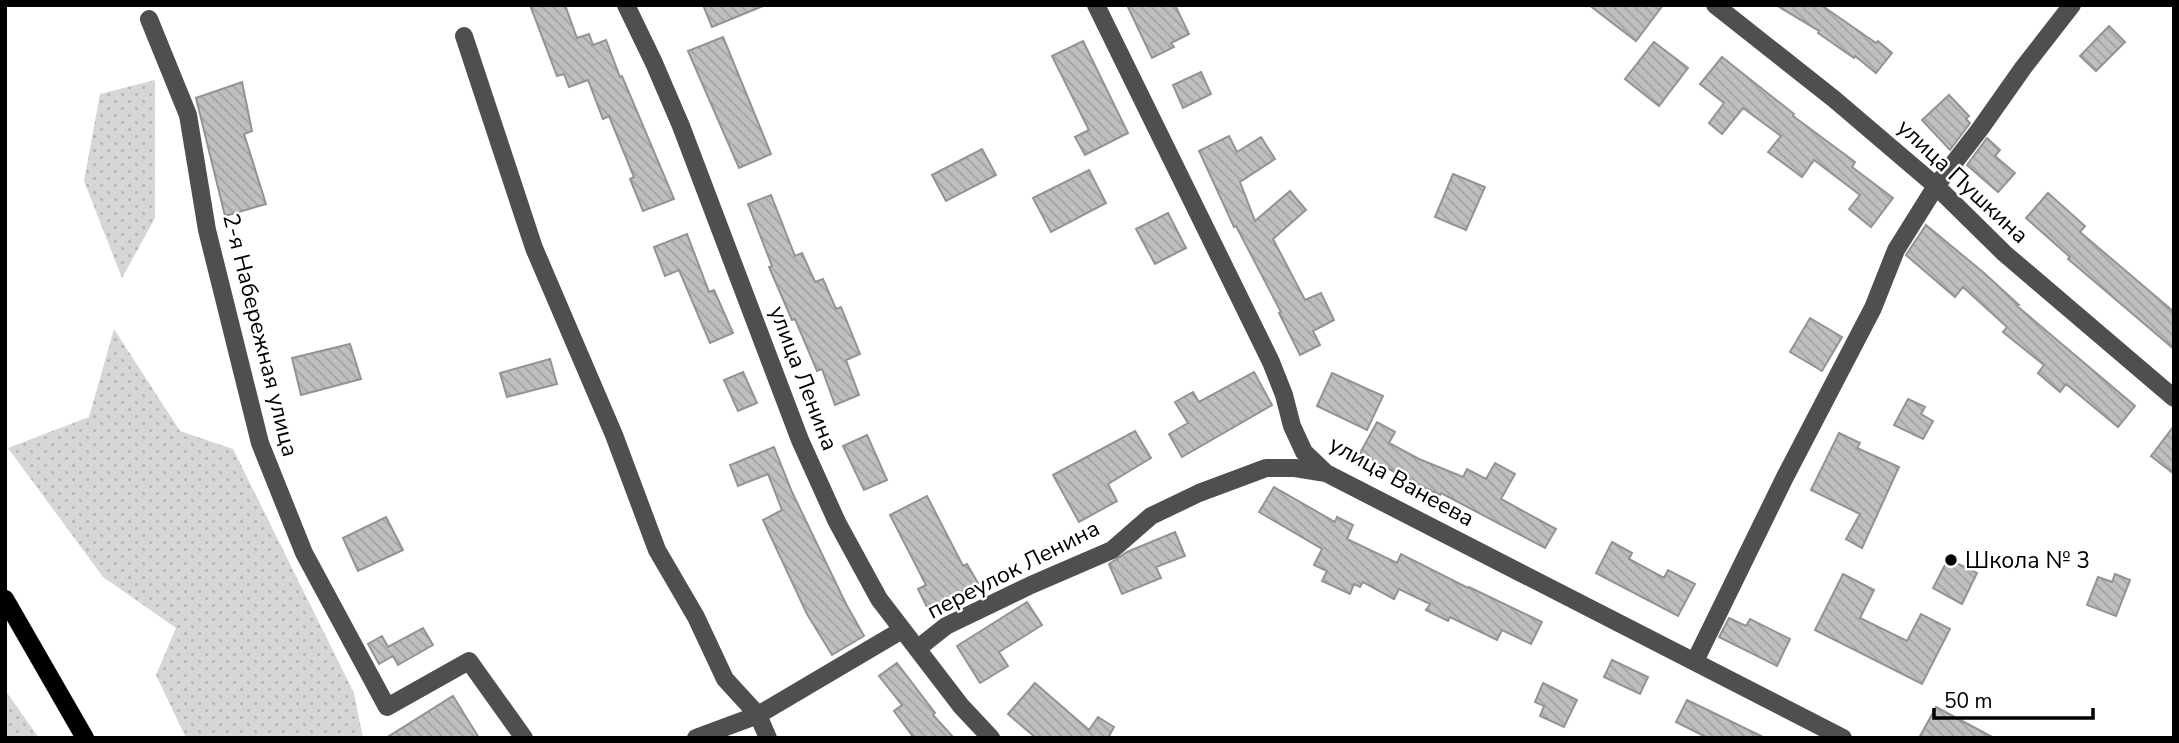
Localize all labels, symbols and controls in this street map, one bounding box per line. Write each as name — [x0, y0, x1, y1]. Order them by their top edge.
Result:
street label: улица Пушкина — [1890, 112, 2035, 250]
street label: 2-я Набережная улица — [215, 210, 306, 460]
street label: улица Ленина — [762, 301, 845, 455]
street label: улица Ванеева — [1324, 429, 1480, 534]
street label: переулок Ленина — [922, 513, 1105, 626]
place label: Школа № 3 — [1965, 545, 2090, 576]
marker: Школа № 3 — [1943, 552, 1959, 568]
scale bar — [1934, 676, 2093, 720]
text: 50 m — [1944, 687, 1993, 715]

